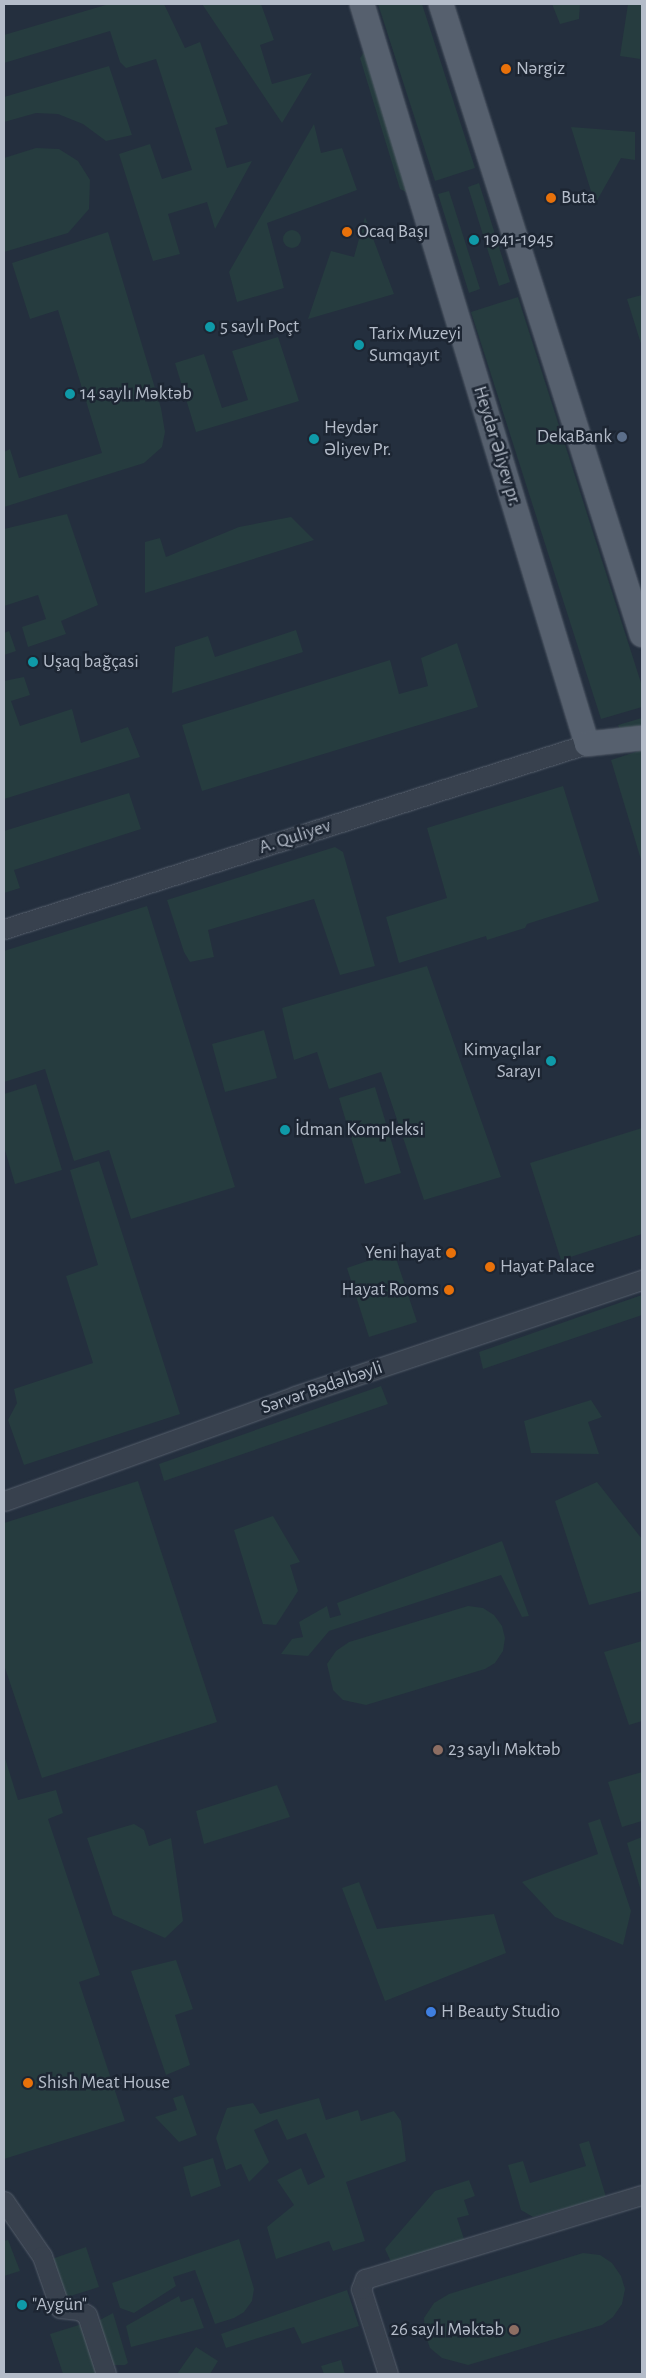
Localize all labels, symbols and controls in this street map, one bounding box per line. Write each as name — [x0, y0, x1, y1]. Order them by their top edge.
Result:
place label: Nərgiz — [516, 58, 565, 80]
marker: Nərgiz — [500, 63, 512, 75]
place label: Buta — [561, 187, 596, 209]
marker: Buta — [545, 192, 557, 204]
place label: Ocaq Başı — [357, 221, 428, 243]
marker: Ocaq Başı — [341, 226, 353, 238]
place label: 1941-1945 — [484, 229, 554, 251]
marker: 1941-1945 — [468, 234, 480, 246]
place label: 5 saylı Poçt — [220, 316, 299, 338]
marker: 5 saylı Poçt — [204, 321, 216, 333]
place label: Tarix Muzeyi Sumqayıt — [369, 323, 461, 367]
marker: Tarix Muzeyi Sumqayıt — [353, 339, 365, 351]
place label: 14 saylı Məktəb — [80, 383, 192, 405]
street label: Heydər Əliyev pr. — [468, 383, 526, 509]
marker: 14 saylı Məktəb — [64, 388, 76, 400]
place label: Heydər Əliyev Pr. — [324, 417, 391, 461]
place label: DekaBank — [537, 426, 612, 448]
marker: DekaBank — [616, 431, 628, 443]
marker: Heydər Əliyev Pr. — [308, 433, 320, 445]
place label: Uşaq bağçasi — [43, 651, 139, 673]
marker: Uşaq bağçasi — [27, 656, 39, 668]
street label: A. Quliyev — [256, 815, 334, 859]
place label: Kimyaçılar Sarayı — [463, 1039, 541, 1083]
marker: Kimyaçılar Sarayı — [545, 1055, 557, 1067]
place label: İdman Kompleksi — [295, 1119, 424, 1141]
marker: İdman Kompleksi — [279, 1124, 291, 1136]
place label: Yeni hayat — [365, 1242, 441, 1264]
marker: Yeni hayat — [445, 1247, 457, 1259]
place label: Hayat Palace — [500, 1256, 595, 1278]
marker: Hayat Palace — [484, 1261, 496, 1273]
place label: Hayat Rooms — [342, 1279, 439, 1301]
marker: Hayat Rooms — [443, 1284, 455, 1296]
street label: Sərvər Bədəlbəyli — [258, 1357, 386, 1419]
place label: 23 saylı Məktəb — [448, 1739, 561, 1761]
marker: 23 saylı Məktəb — [432, 1744, 444, 1756]
place label: H Beauty Studio — [441, 2001, 560, 2023]
marker: H Beauty Studio — [425, 2006, 437, 2018]
place label: Shish Meat House — [38, 2072, 170, 2094]
marker: Shish Meat House — [22, 2077, 34, 2089]
place label: "Aygün" — [32, 2294, 87, 2316]
marker: "Aygün" — [16, 2299, 28, 2311]
place label: 26 saylı Məktəb — [390, 2319, 504, 2341]
marker: 26 saylı Məktəb — [508, 2324, 520, 2336]

